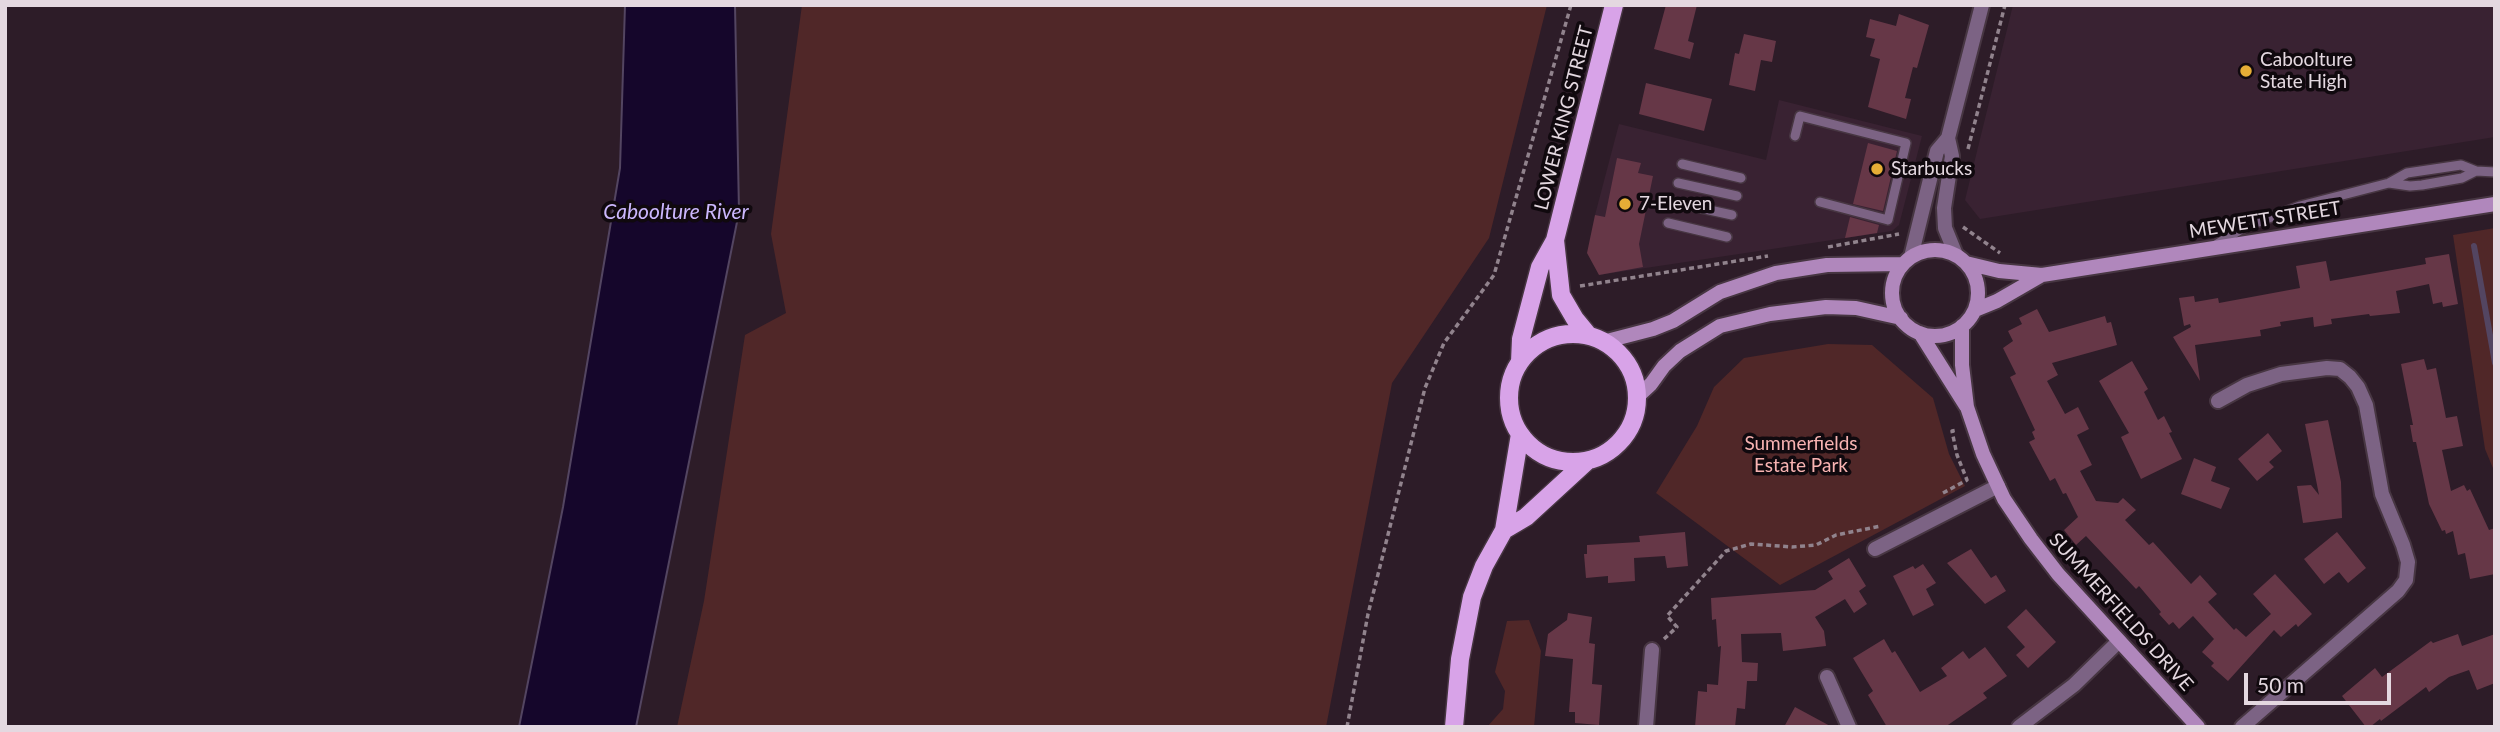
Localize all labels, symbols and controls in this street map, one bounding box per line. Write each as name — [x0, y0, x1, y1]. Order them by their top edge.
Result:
street label: LOWER KING STREET — [1530, 23, 1598, 213]
place label: Caboolture State High — [2260, 49, 2353, 93]
marker: Caboolture State High — [2238, 63, 2254, 79]
place label: Starbucks — [1891, 158, 1972, 180]
marker: Starbucks — [1869, 161, 1885, 177]
place label: 7-Eleven — [1639, 193, 1712, 215]
marker: 7-Eleven — [1617, 196, 1633, 212]
street label: MEWETT STREET — [2188, 197, 2342, 243]
water label: Caboolture River — [603, 199, 749, 225]
park label: Summerfields Estate Park — [1744, 433, 1858, 477]
street label: SUMMERFIELDS DRIVE — [2044, 528, 2198, 696]
scale bar — [2248, 658, 2395, 702]
text: 50 m — [2257, 672, 2304, 697]

